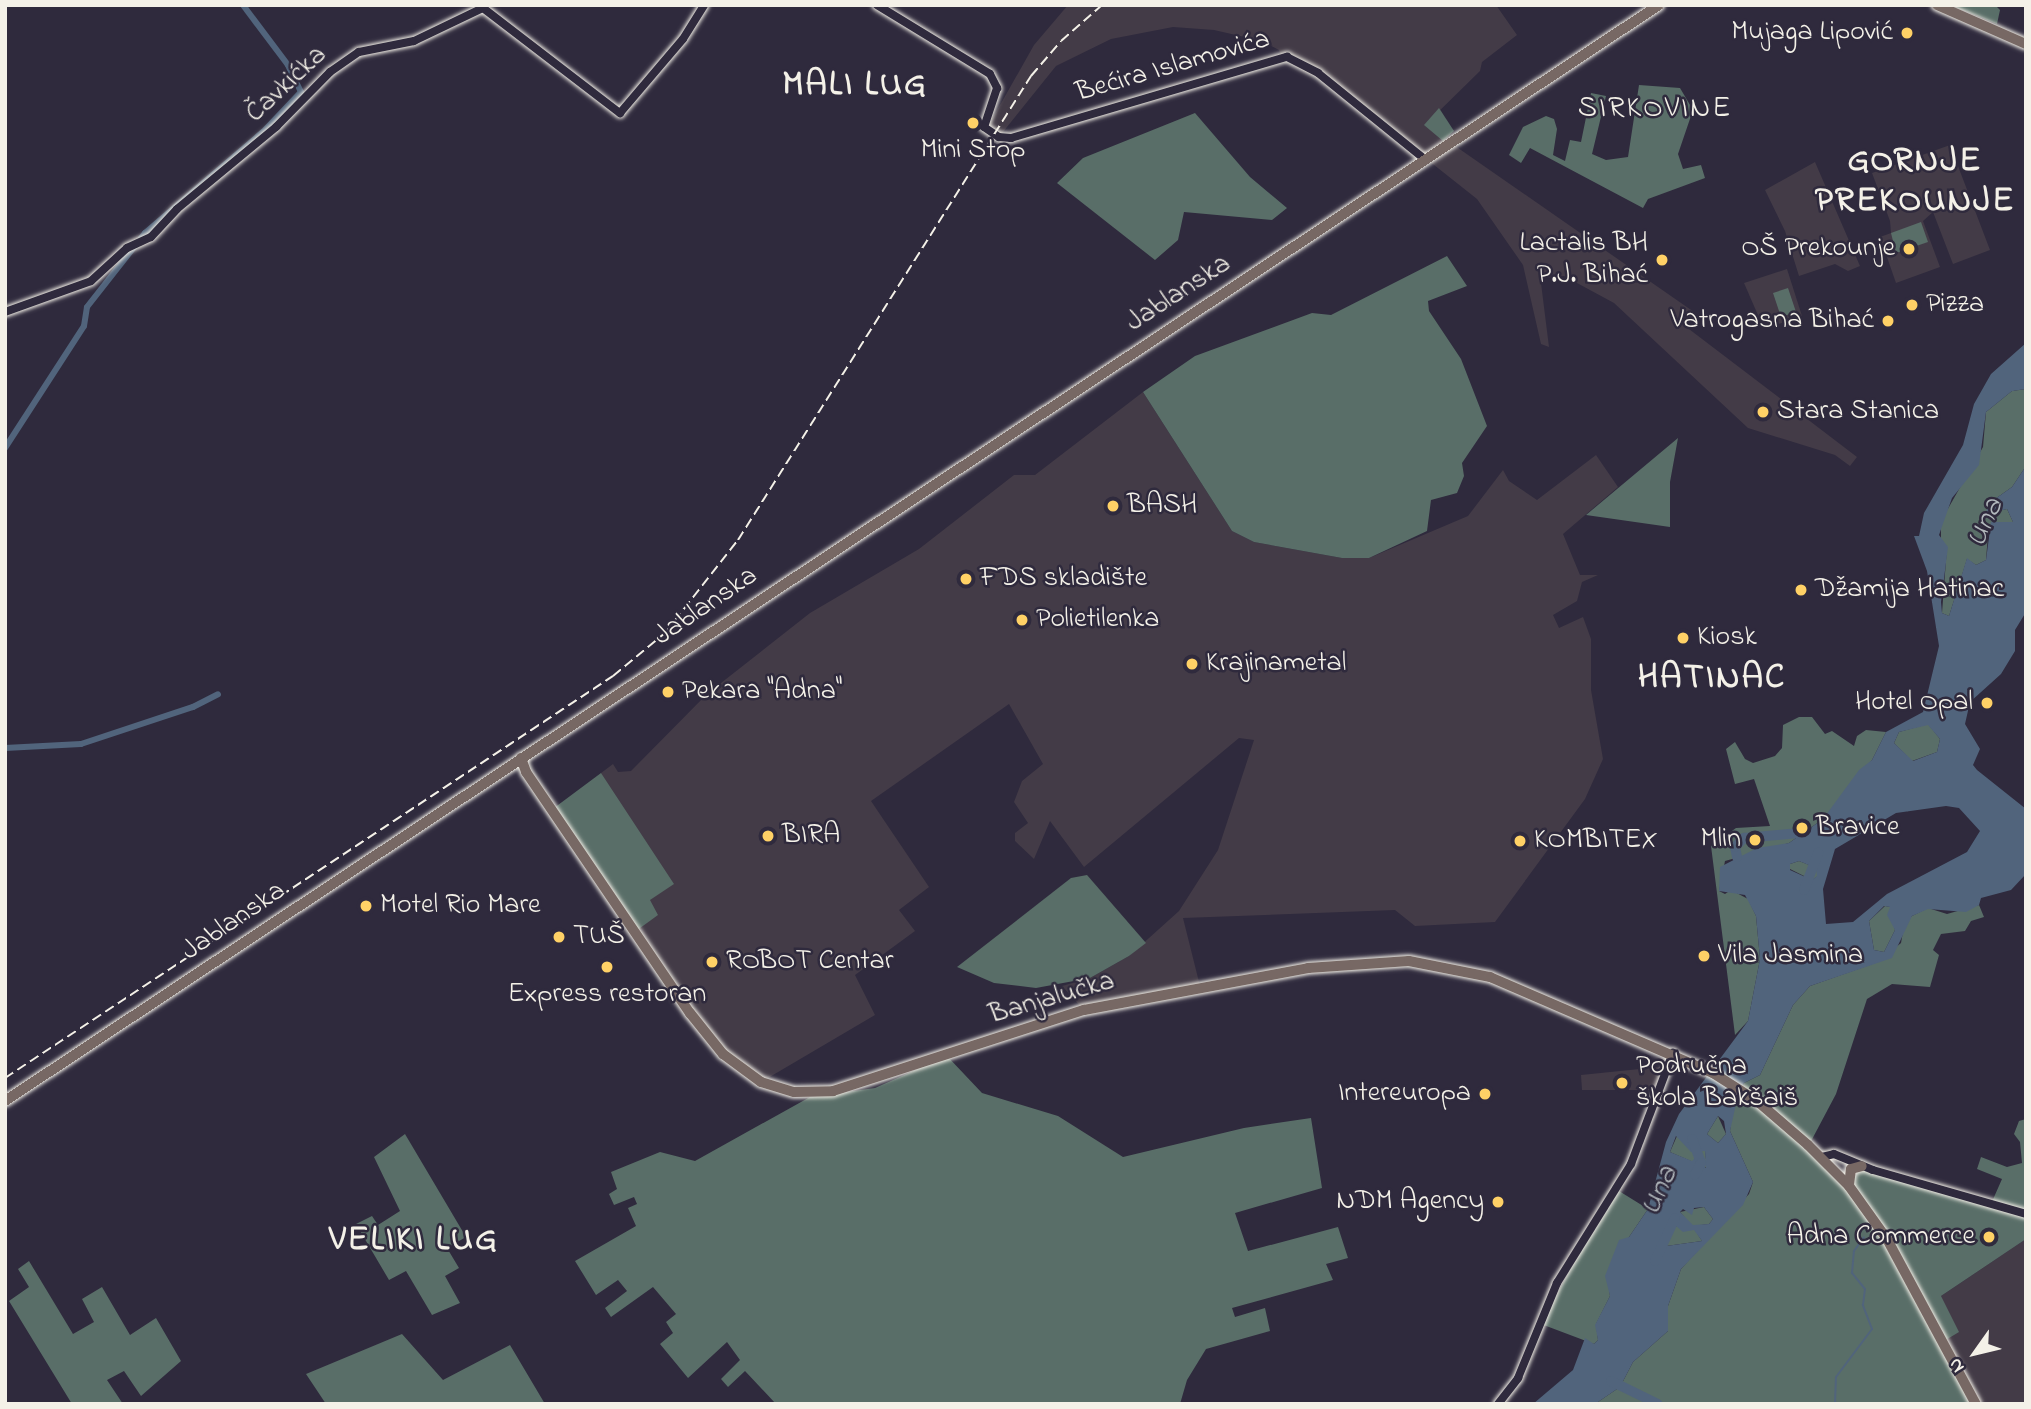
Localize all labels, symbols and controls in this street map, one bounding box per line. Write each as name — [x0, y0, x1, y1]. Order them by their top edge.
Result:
place label: Mujaga Lipović — [1731, 16, 1893, 50]
street label: Bećira Islamovića — [1072, 23, 1274, 111]
marker: Mujaga Lipović — [1899, 25, 1915, 41]
street label: Čavkićka — [240, 39, 334, 131]
district label: MALI LUG — [783, 65, 927, 107]
district label: SIRKOVINE — [1579, 91, 1731, 127]
marker: Mini Stop — [965, 115, 981, 131]
place label: Mini Stop — [920, 134, 1026, 168]
district label: GORNJE PREKOUNJE — [1816, 141, 2014, 223]
place label: Lactalis BH P.J. Bihać — [1519, 227, 1648, 293]
place label: OŠ Prekounje — [1741, 232, 1895, 266]
marker: OŠ Prekounje — [1901, 241, 1917, 257]
street label: Jablanska — [1120, 248, 1238, 340]
marker: Lactalis BH P.J. Bihać — [1654, 252, 1670, 268]
place label: Pizza — [1926, 288, 1984, 322]
marker: Pizza — [1904, 297, 1920, 313]
place label: Vatrogasna Bihać — [1670, 304, 1874, 338]
marker: Vatrogasna Bihać — [1880, 313, 1896, 329]
place label: Stara Stanica — [1777, 395, 1939, 429]
marker: Stara Stanica — [1755, 404, 1771, 420]
place label: BASH — [1127, 489, 1197, 523]
water label: Una — [1959, 493, 2013, 553]
marker: BASH — [1105, 498, 1121, 514]
street label: Jablanska — [648, 560, 764, 654]
place label: FDS skladište — [980, 562, 1147, 596]
marker: FDS skladište — [958, 571, 974, 587]
place label: Džamija Hatinac — [1815, 573, 2004, 607]
marker: Džamija Hatinac — [1793, 582, 1809, 598]
place label: Polietilenka — [1036, 603, 1159, 637]
marker: Polietilenka — [1014, 612, 1030, 628]
place label: Kiosk — [1697, 621, 1757, 655]
marker: Kiosk — [1675, 630, 1691, 646]
place label: Krajinametal — [1206, 647, 1346, 681]
marker: Krajinametal — [1184, 656, 1200, 672]
district label: HATINAC — [1639, 658, 1785, 700]
place label: Pekara "Adna" — [682, 675, 842, 709]
marker: Pekara "Adna" — [660, 684, 676, 700]
place label: Hotel Opal — [1855, 686, 1973, 720]
marker: Hotel Opal — [1979, 695, 1995, 711]
place label: Bravice — [1816, 811, 1899, 845]
place label: BIRA — [782, 819, 840, 853]
marker: Bravice — [1794, 820, 1810, 836]
place label: Mlin — [1700, 823, 1741, 857]
place label: KOMBITEX — [1534, 824, 1658, 858]
marker: BIRA — [760, 828, 776, 844]
marker: Mlin — [1747, 832, 1763, 848]
marker: KOMBITEX — [1512, 833, 1528, 849]
street label: Jablanska — [176, 875, 292, 969]
place label: Motel Rio Mare — [380, 889, 541, 923]
marker: Motel Rio Mare — [358, 898, 374, 914]
place label: TUŠ — [573, 920, 625, 954]
marker: TUŠ — [551, 929, 567, 945]
place label: Vila Jasmina — [1718, 939, 1863, 973]
place label: ROBOT Centar — [726, 945, 893, 979]
marker: Vila Jasmina — [1696, 948, 1712, 964]
marker: ROBOT Centar — [704, 954, 720, 970]
marker: Express restoran — [599, 959, 615, 975]
street label: Banjalučka — [985, 965, 1119, 1033]
place label: Express restoran — [508, 978, 706, 1012]
place label: Područna škola Bakšaiš — [1636, 1050, 1798, 1116]
marker: Područna škola Bakšaiš — [1614, 1075, 1630, 1091]
place label: Intereuropa — [1338, 1077, 1471, 1111]
marker: Intereuropa — [1477, 1086, 1493, 1102]
water label: Una — [1633, 1161, 1687, 1221]
place label: NDM Agency — [1336, 1185, 1484, 1219]
marker: NDM Agency — [1490, 1194, 1506, 1210]
district label: VELIKI LUG — [330, 1220, 498, 1262]
place label: Adna Commerce — [1787, 1220, 1975, 1254]
marker: Adna Commerce — [1981, 1229, 1997, 1245]
north arrow — [1940, 1318, 2010, 1388]
text: N — [1942, 1352, 1972, 1378]

